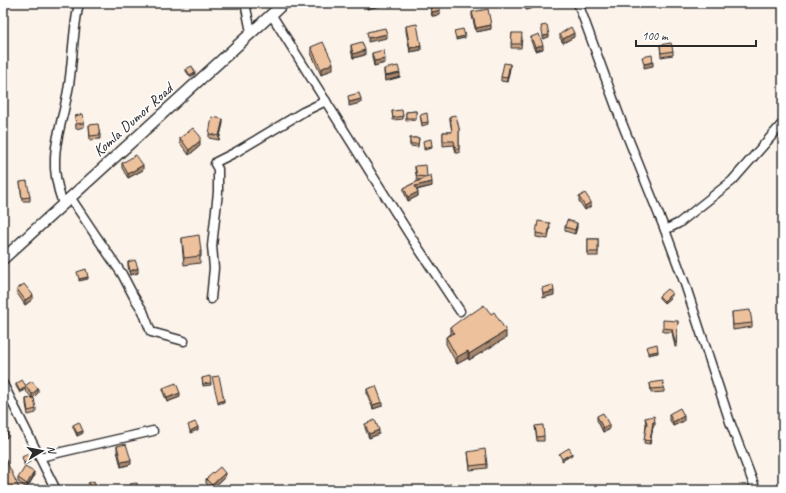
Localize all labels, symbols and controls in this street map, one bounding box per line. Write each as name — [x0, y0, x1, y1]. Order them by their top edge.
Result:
scale bar — [636, 22, 756, 48]
text: 100 m — [642, 28, 669, 44]
street label: Komla Dumor Road — [89, 77, 179, 161]
north arrow — [22, 431, 62, 471]
text: N — [44, 445, 60, 456]

